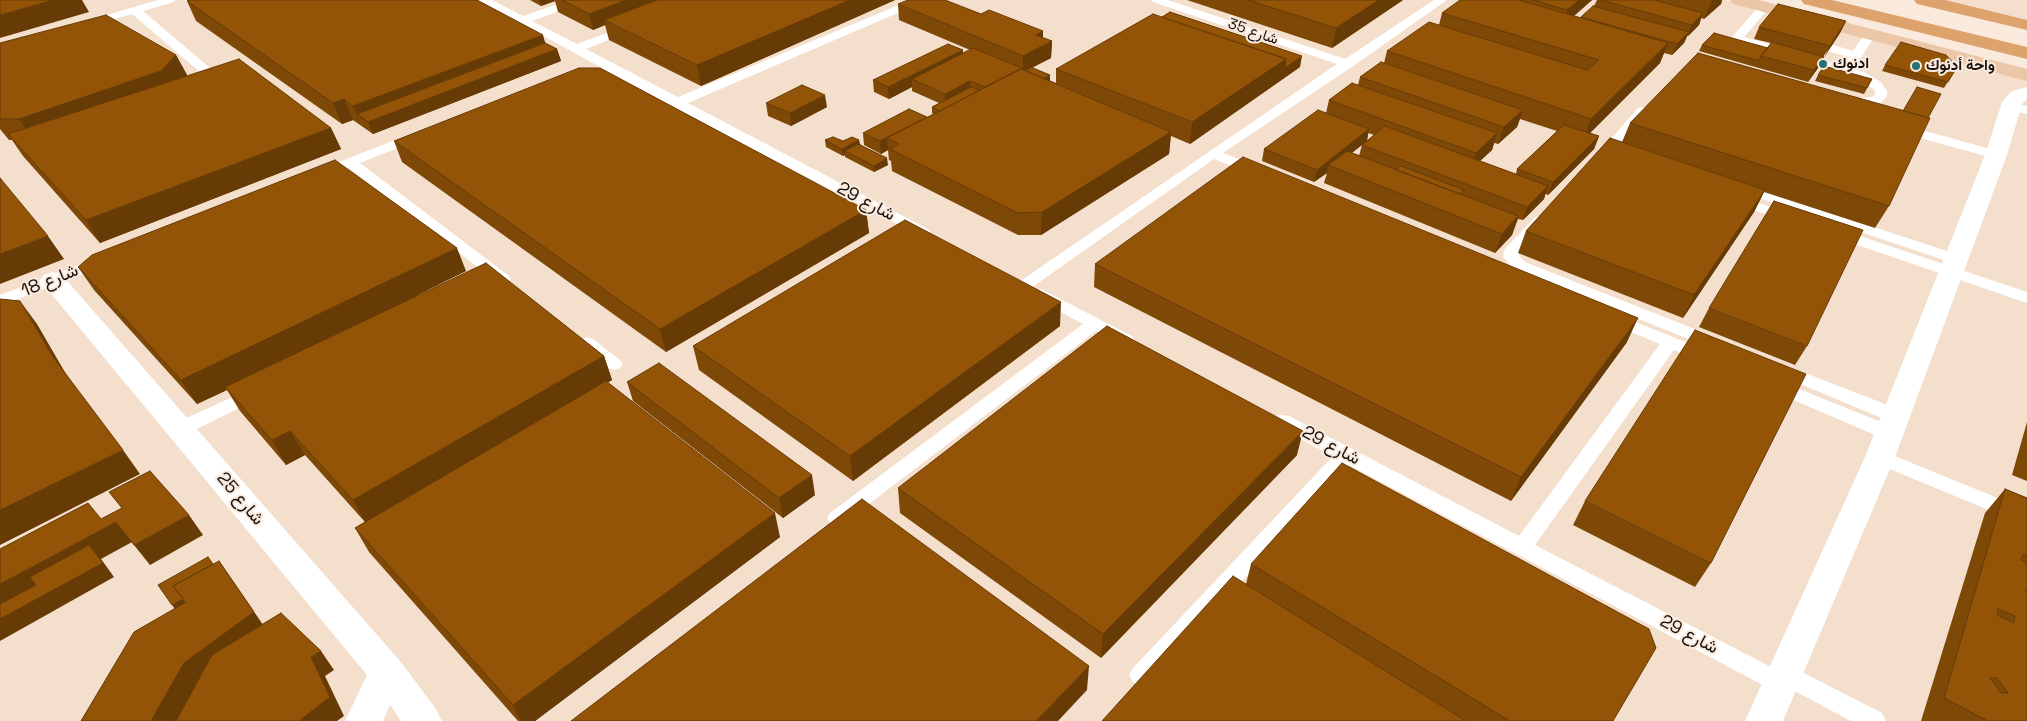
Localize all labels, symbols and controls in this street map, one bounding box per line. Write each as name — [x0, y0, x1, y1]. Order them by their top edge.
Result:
street label: شارع 35 — [1225, 15, 1281, 49]
place label: ادنوك — [1833, 55, 1869, 73]
place label: واحة أدنوك — [1926, 57, 1995, 75]
marker: ادنوك — [1817, 58, 1829, 70]
marker: واحة أدنوك — [1910, 60, 1922, 72]
street label: شارع 29 — [833, 178, 899, 226]
street label: شارع 18 — [18, 260, 82, 302]
street label: شارع 29 — [1298, 422, 1364, 470]
street label: شارع 25 — [212, 468, 268, 530]
street label: شارع 29 — [1656, 611, 1722, 659]

